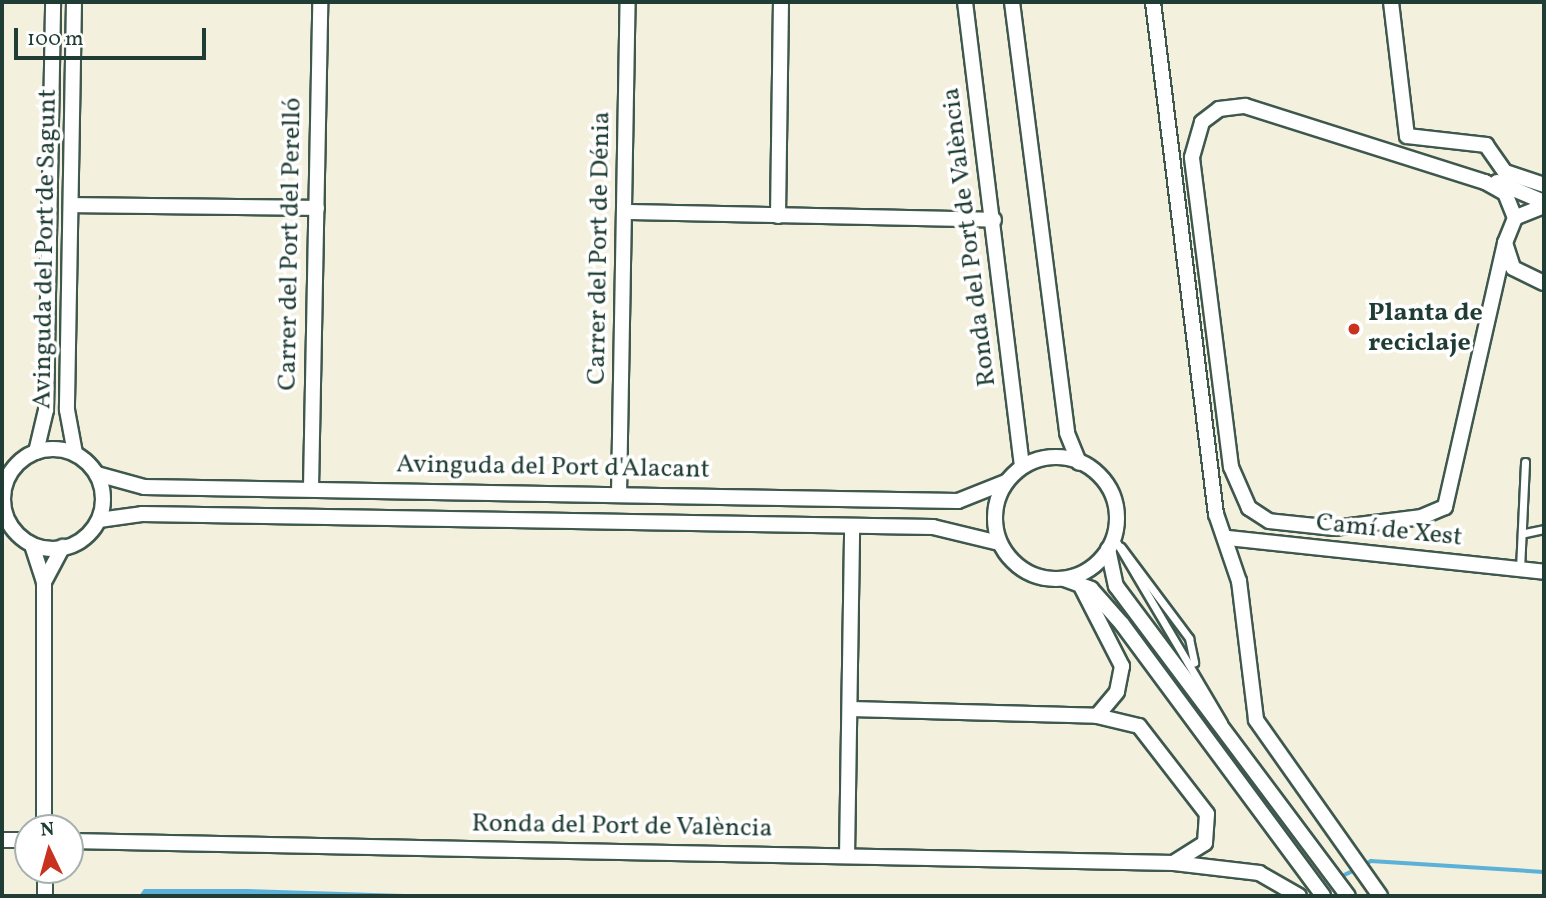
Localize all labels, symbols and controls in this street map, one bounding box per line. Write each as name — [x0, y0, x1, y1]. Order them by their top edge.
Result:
scale bar — [18, 14, 210, 58]
text: 100 m — [27, 25, 84, 54]
street label: Ronda del Port de València — [936, 85, 1004, 389]
street label: Avinguda del Port de Sagunt — [28, 89, 64, 409]
street label: Carrer del Port del Perelló — [273, 97, 309, 391]
street label: Carrer del Port de Dénia — [582, 111, 618, 385]
place label: Planta de reciclaje — [1368, 298, 1483, 360]
marker: Planta de reciclaje — [1346, 321, 1362, 337]
street label: Avinguda del Port d'Alacant — [396, 450, 710, 486]
street label: Camí de Xest — [1314, 508, 1464, 554]
street label: Ronda del Port de València — [471, 809, 773, 845]
north arrow — [14, 814, 84, 884]
text: N — [39, 817, 55, 844]

